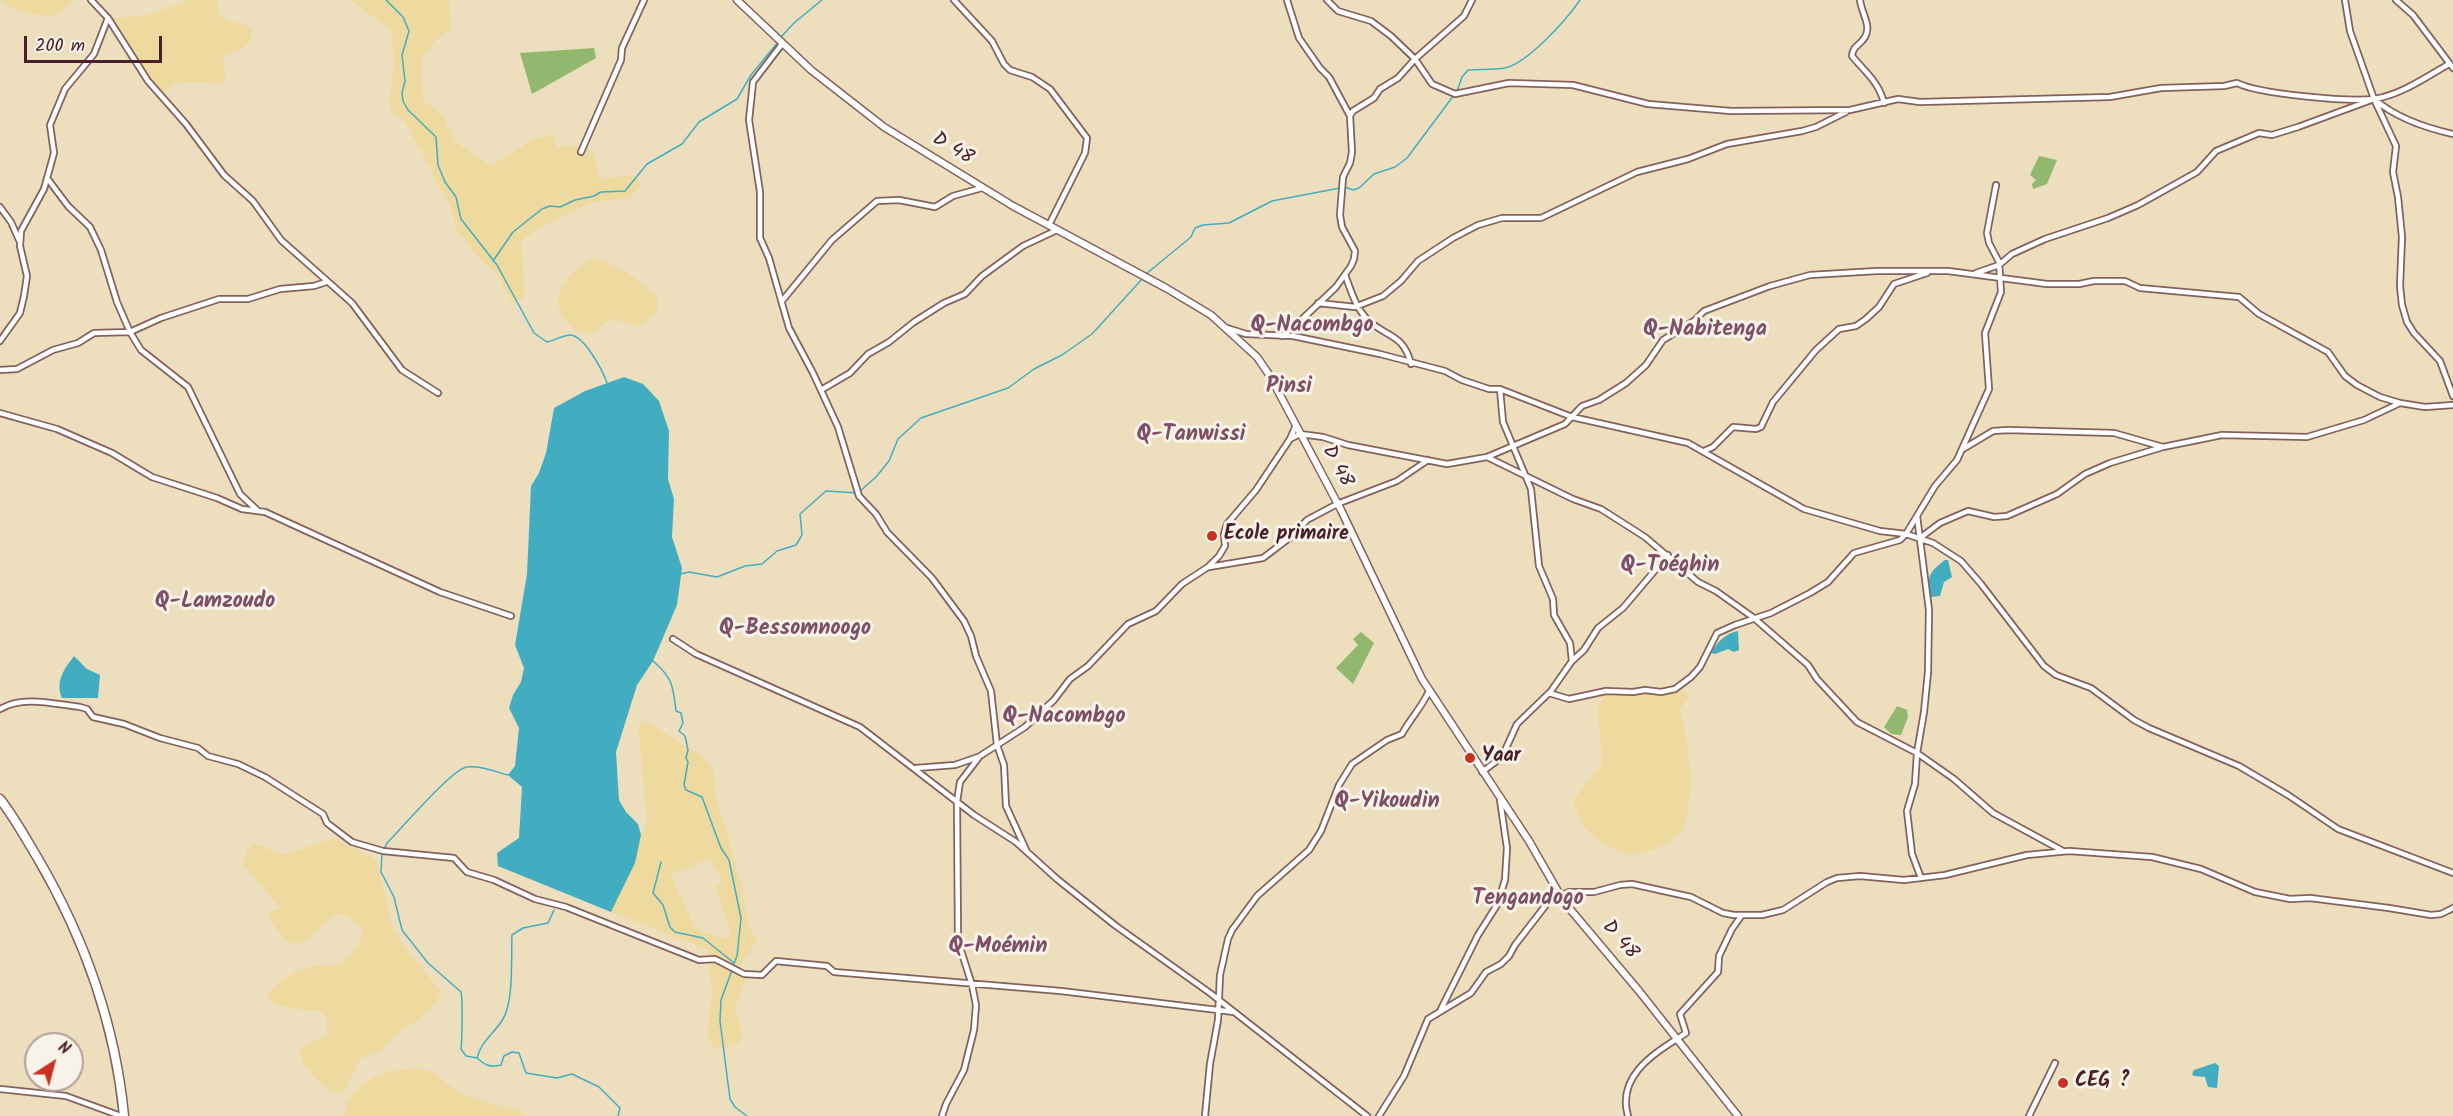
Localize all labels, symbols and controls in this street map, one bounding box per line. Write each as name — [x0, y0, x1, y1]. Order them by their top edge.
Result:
scale bar — [27, 24, 165, 62]
text: 200 m — [35, 32, 85, 61]
street label: D 48 — [927, 128, 977, 172]
district label: Q-Nacombgo — [1250, 314, 1374, 340]
district label: Q-Nabitenga — [1643, 318, 1767, 344]
district label: Pinsi — [1266, 375, 1312, 401]
district label: Q-Tanwissi — [1136, 423, 1246, 449]
street label: D 48 — [1315, 442, 1357, 492]
place label: Ecole primaire — [1224, 524, 1349, 548]
marker: Ecole primaire — [1205, 529, 1219, 543]
district label: Q-Toéghin — [1620, 554, 1720, 580]
district label: Q-Lamzoudo — [155, 590, 275, 616]
district label: Q-Bessomnoogo — [719, 617, 871, 643]
district label: Q-Nacombgo — [1002, 705, 1126, 731]
place label: Yaar — [1482, 746, 1521, 770]
marker: Yaar — [1463, 751, 1477, 765]
district label: Q-Yikoudin — [1334, 790, 1440, 816]
district label: Tengandogo — [1472, 887, 1584, 913]
street label: D 48 — [1596, 917, 1642, 965]
district label: Q-Moémin — [949, 935, 1047, 961]
north arrow — [24, 1032, 84, 1092]
text: N — [52, 1036, 75, 1062]
place label: CEG ? — [2075, 1071, 2130, 1095]
marker: CEG ? — [2056, 1076, 2070, 1090]

